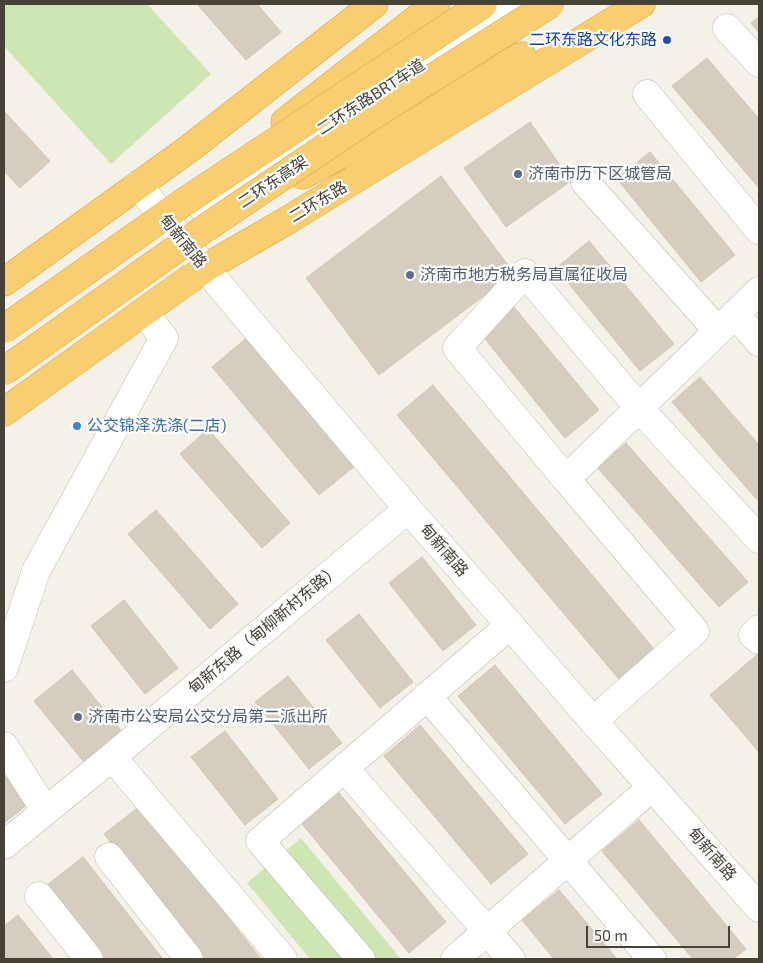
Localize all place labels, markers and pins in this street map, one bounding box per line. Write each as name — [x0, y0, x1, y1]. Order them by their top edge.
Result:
place label: 二环东路文化东路 — [529, 30, 657, 50]
marker: 二环东路文化东路 — [661, 34, 673, 46]
place label: 济南市历下区城管局 — [528, 164, 672, 184]
marker: 济南市历下区城管局 — [512, 168, 524, 180]
place label: 济南市地方税务局直属征收局 — [420, 265, 628, 285]
marker: 济南市地方税务局直属征收局 — [404, 269, 416, 281]
place label: 公交锦泽洗涤(二店) — [87, 416, 226, 436]
marker: 公交锦泽洗涤(二店) — [71, 420, 83, 432]
place label: 济南市公安局公交分局第二派出所 — [88, 707, 328, 727]
marker: 济南市公安局公交分局第二派出所 — [72, 711, 84, 723]

